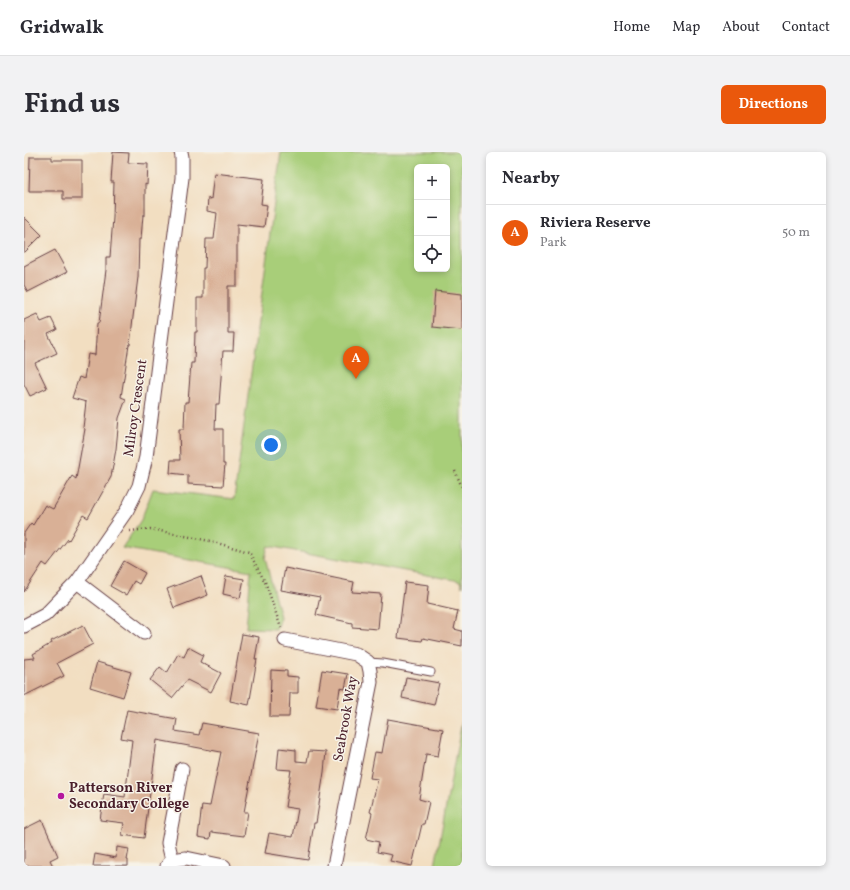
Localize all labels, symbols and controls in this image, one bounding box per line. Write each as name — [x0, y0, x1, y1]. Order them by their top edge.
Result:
text: Gridwalk — [20, 15, 104, 41]
text: Home — [613, 18, 650, 37]
text: Map — [672, 18, 700, 37]
text: About — [722, 18, 760, 37]
text: Contact — [782, 18, 830, 37]
text: Find us — [24, 85, 120, 124]
button: Directions — [721, 85, 826, 124]
map controls — [414, 164, 450, 272]
button: + — [414, 164, 450, 200]
text: Nearby — [502, 167, 560, 190]
button: − — [414, 200, 450, 236]
text: Riviera Reserve — [540, 213, 651, 234]
text: A — [510, 224, 520, 242]
text: 50 m — [782, 224, 810, 242]
text: Park — [540, 234, 567, 252]
button: locate — [414, 236, 450, 272]
pin: A — [343, 346, 369, 379]
street label: Milroy Crescent — [120, 358, 152, 458]
your location — [261, 435, 281, 455]
street label: Seabrook Way — [329, 674, 363, 763]
place label: Patterson River Secondary College — [69, 779, 189, 814]
marker: Patterson River Secondary College — [56, 791, 66, 801]

